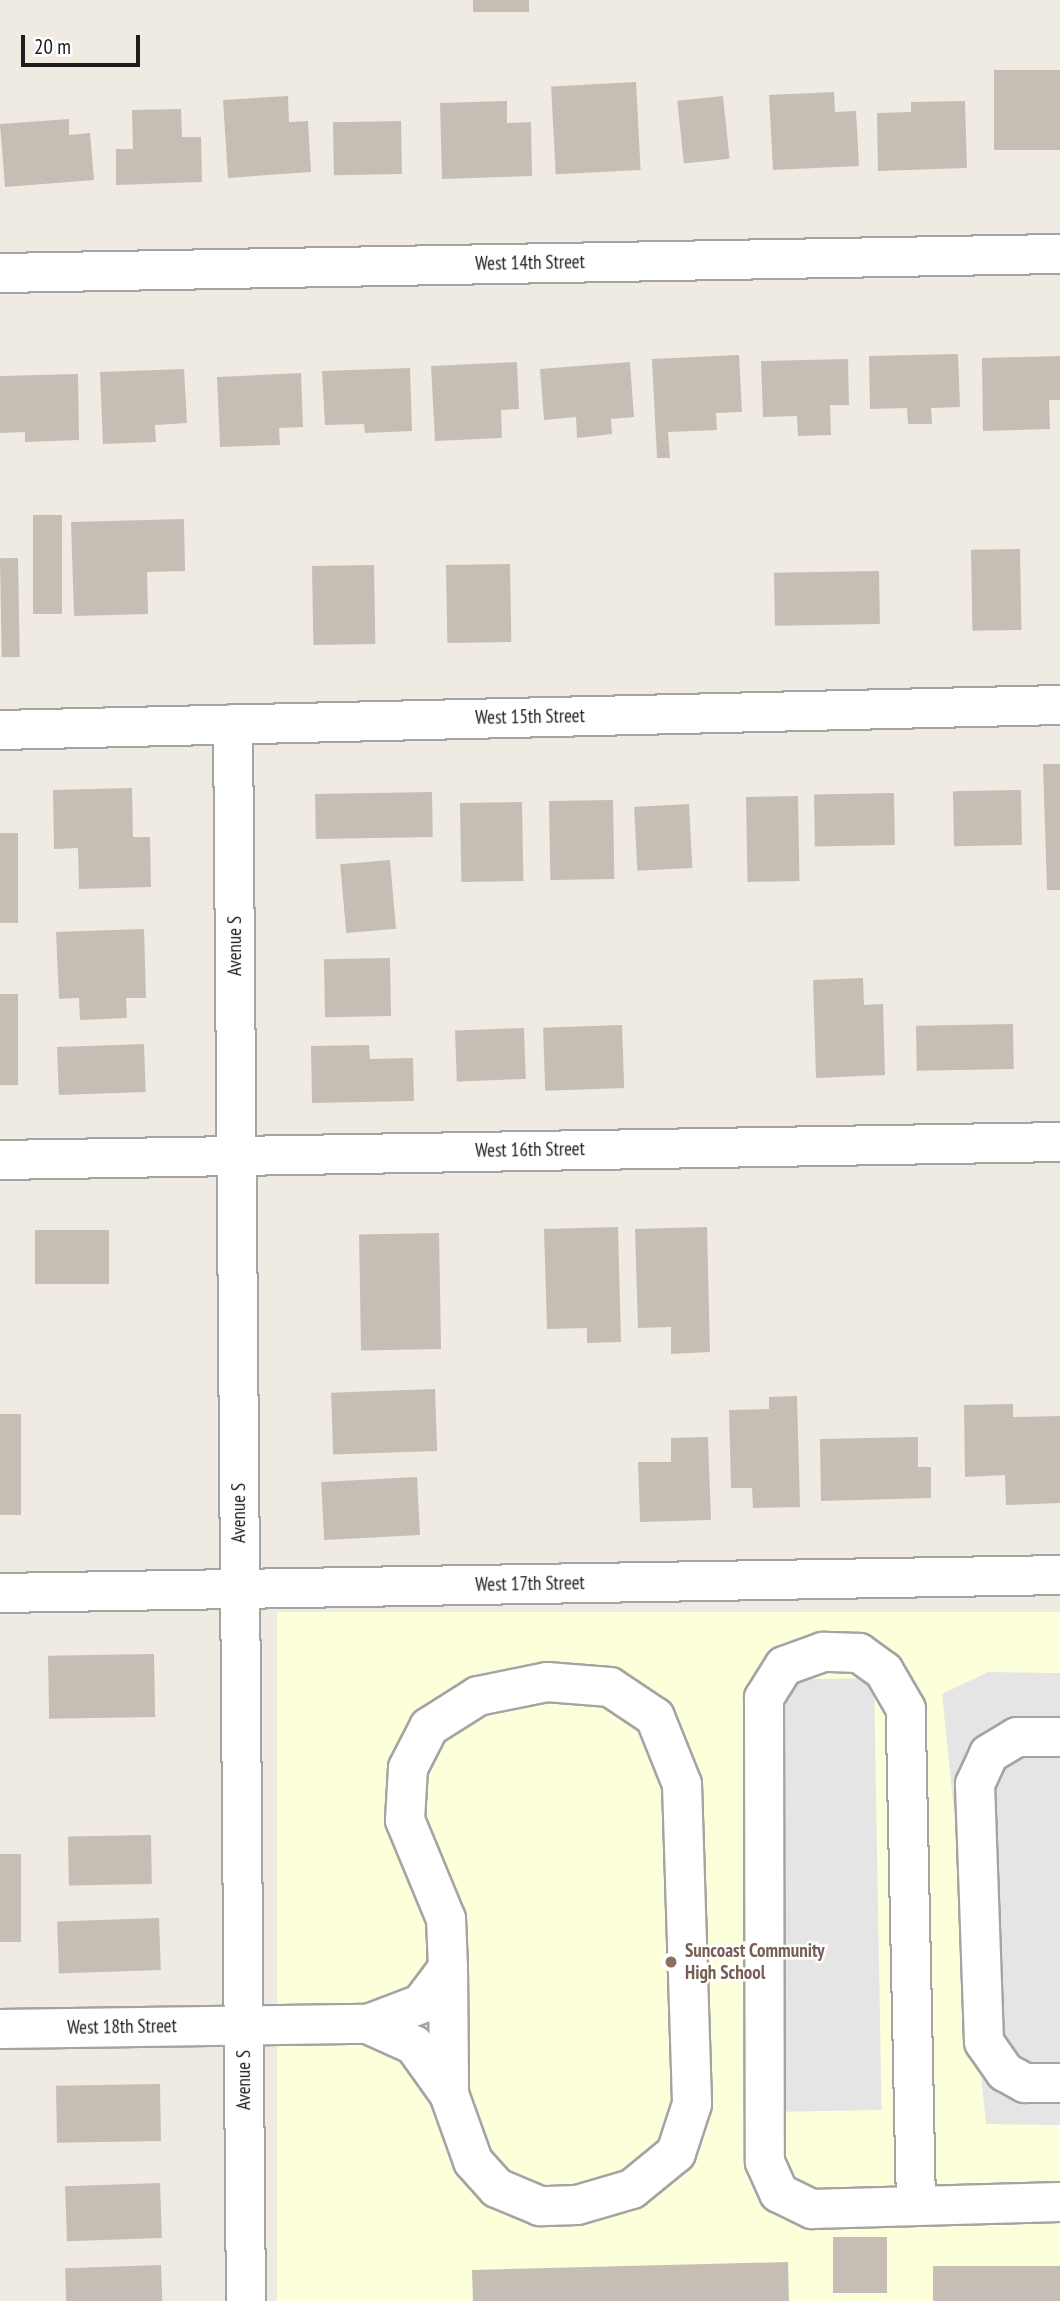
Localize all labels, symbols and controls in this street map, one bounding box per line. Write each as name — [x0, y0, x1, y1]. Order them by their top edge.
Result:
scale bar — [24, 21, 144, 65]
text: 20 m — [34, 33, 71, 60]
street label: West 14th Street — [475, 251, 585, 275]
street label: West 15th Street — [475, 705, 585, 729]
street label: Avenue S — [224, 916, 246, 976]
street label: West 16th Street — [475, 1138, 585, 1162]
street label: Avenue S — [228, 1483, 250, 1543]
street label: West 17th Street — [475, 1572, 585, 1596]
place label: Suncoast Community High School — [685, 1940, 825, 1984]
marker: Suncoast Community High School — [663, 1954, 679, 1970]
street label: West 18th Street — [67, 2015, 177, 2039]
street label: Avenue S — [233, 2050, 255, 2110]

